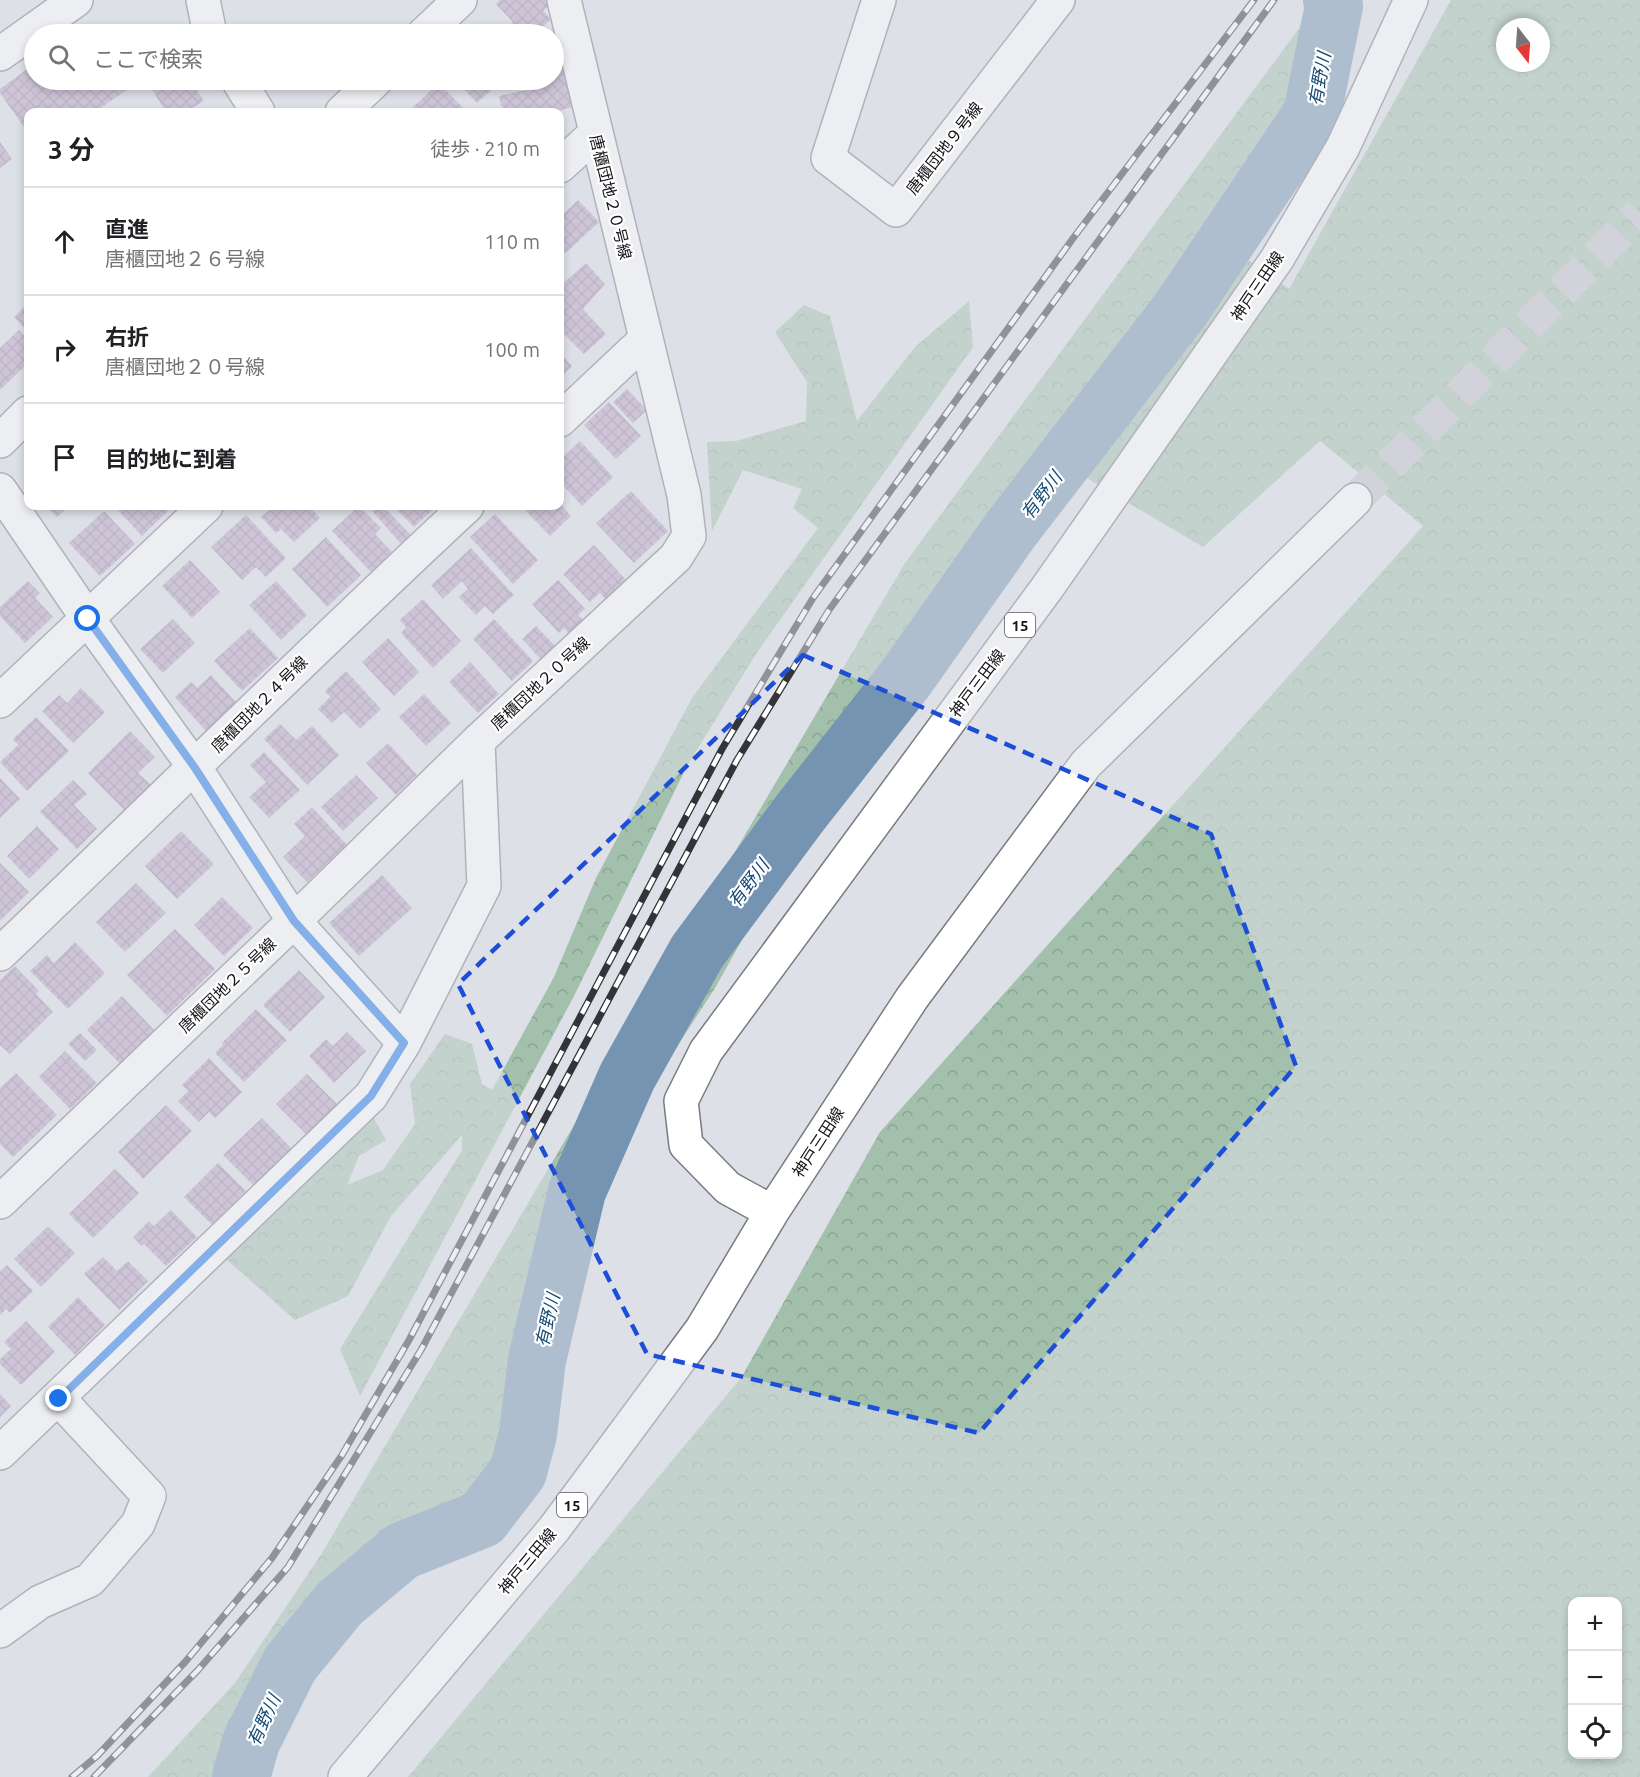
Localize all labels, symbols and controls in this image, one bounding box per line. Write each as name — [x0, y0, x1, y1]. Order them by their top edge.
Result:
north arrow — [1496, 18, 1550, 72]
search box — [24, 24, 564, 90]
icon: search — [45, 41, 78, 74]
text: ここで検索 — [93, 46, 203, 71]
water label: 有野川 — [1304, 49, 1334, 107]
street label: 唐櫃団地９号線 — [902, 98, 986, 198]
street label: 唐櫃団地２０号線 — [587, 133, 635, 261]
text: 3 分 — [48, 135, 95, 164]
text: 徒歩 · 210 m — [430, 137, 540, 160]
text: 直進 — [105, 216, 149, 241]
icon: ahead — [48, 225, 81, 258]
text: 110 m — [484, 230, 540, 253]
text: 唐櫃団地２６号線 — [105, 247, 265, 270]
street label: 神戸三田線 — [1227, 248, 1287, 324]
text: 右折 — [105, 324, 149, 349]
icon: right — [48, 333, 81, 366]
text: 100 m — [484, 338, 540, 361]
text: 唐櫃団地２０号線 — [105, 355, 265, 378]
icon: arrive — [48, 441, 81, 474]
text: 目的地に到着 — [105, 446, 237, 471]
water label: 有野川 — [1017, 466, 1066, 523]
route start — [74, 605, 100, 631]
road number: 15 — [1005, 613, 1035, 637]
street label: 唐櫃団地２０号線 — [487, 633, 593, 733]
street label: 神戸三田線 — [946, 646, 1008, 720]
street label: 唐櫃団地２４号線 — [207, 652, 311, 756]
water label: 有野川 — [724, 854, 773, 911]
street label: 唐櫃団地２５号線 — [175, 934, 279, 1036]
street label: 神戸三田線 — [789, 1104, 847, 1180]
water label: 有野川 — [531, 1289, 563, 1349]
route end — [45, 1385, 71, 1411]
road number: 15 — [557, 1493, 587, 1517]
street label: 神戸三田線 — [494, 1525, 560, 1597]
map controls — [1568, 1597, 1622, 1759]
button: + — [1568, 1597, 1622, 1651]
button: − — [1568, 1651, 1622, 1705]
water label: 有野川 — [243, 1689, 284, 1749]
button: locate — [1568, 1705, 1622, 1759]

